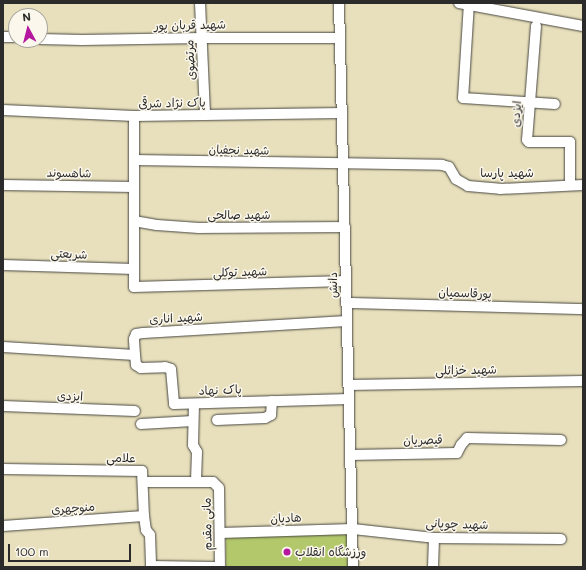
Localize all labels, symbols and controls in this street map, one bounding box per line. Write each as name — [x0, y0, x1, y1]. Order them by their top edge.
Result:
north arrow — [8, 8, 48, 48]
text: N — [22, 9, 32, 25]
street label: شهید قربان پور — [154, 17, 226, 33]
street label: مرتضوی — [182, 39, 198, 81]
street label: پاک نژاد شرقی — [138, 95, 206, 111]
street label: ایزدی — [508, 100, 524, 128]
street label: شهید نجفیان — [208, 142, 270, 158]
street label: شاهسوند — [47, 165, 91, 181]
street label: شهید پارسا — [480, 166, 534, 180]
street label: شهید صالحی — [208, 208, 270, 222]
street label: شریعتی — [50, 246, 88, 262]
street label: شهید توکلی — [213, 264, 267, 280]
street label: دانش — [326, 272, 340, 298]
street label: پورقاسمیان — [438, 285, 492, 301]
street label: شهید اناری — [149, 309, 203, 327]
street label: شهید خزائلی — [435, 362, 497, 378]
street label: پاک نهاد — [198, 382, 242, 398]
street label: ایزدی — [57, 388, 83, 404]
street label: قیصریان — [403, 432, 443, 448]
street label: علامی — [106, 451, 136, 465]
street label: مانی مقدم — [199, 497, 215, 551]
street label: منوچهری — [51, 499, 95, 517]
street label: هادیان — [270, 510, 302, 526]
street label: شهید چوپانی — [425, 516, 489, 532]
scale bar — [10, 536, 133, 562]
text: 100 m — [15, 543, 49, 559]
place label: ورزشگاه انقلاب — [295, 545, 366, 559]
marker: ورزشگاه انقلاب — [282, 547, 292, 557]

